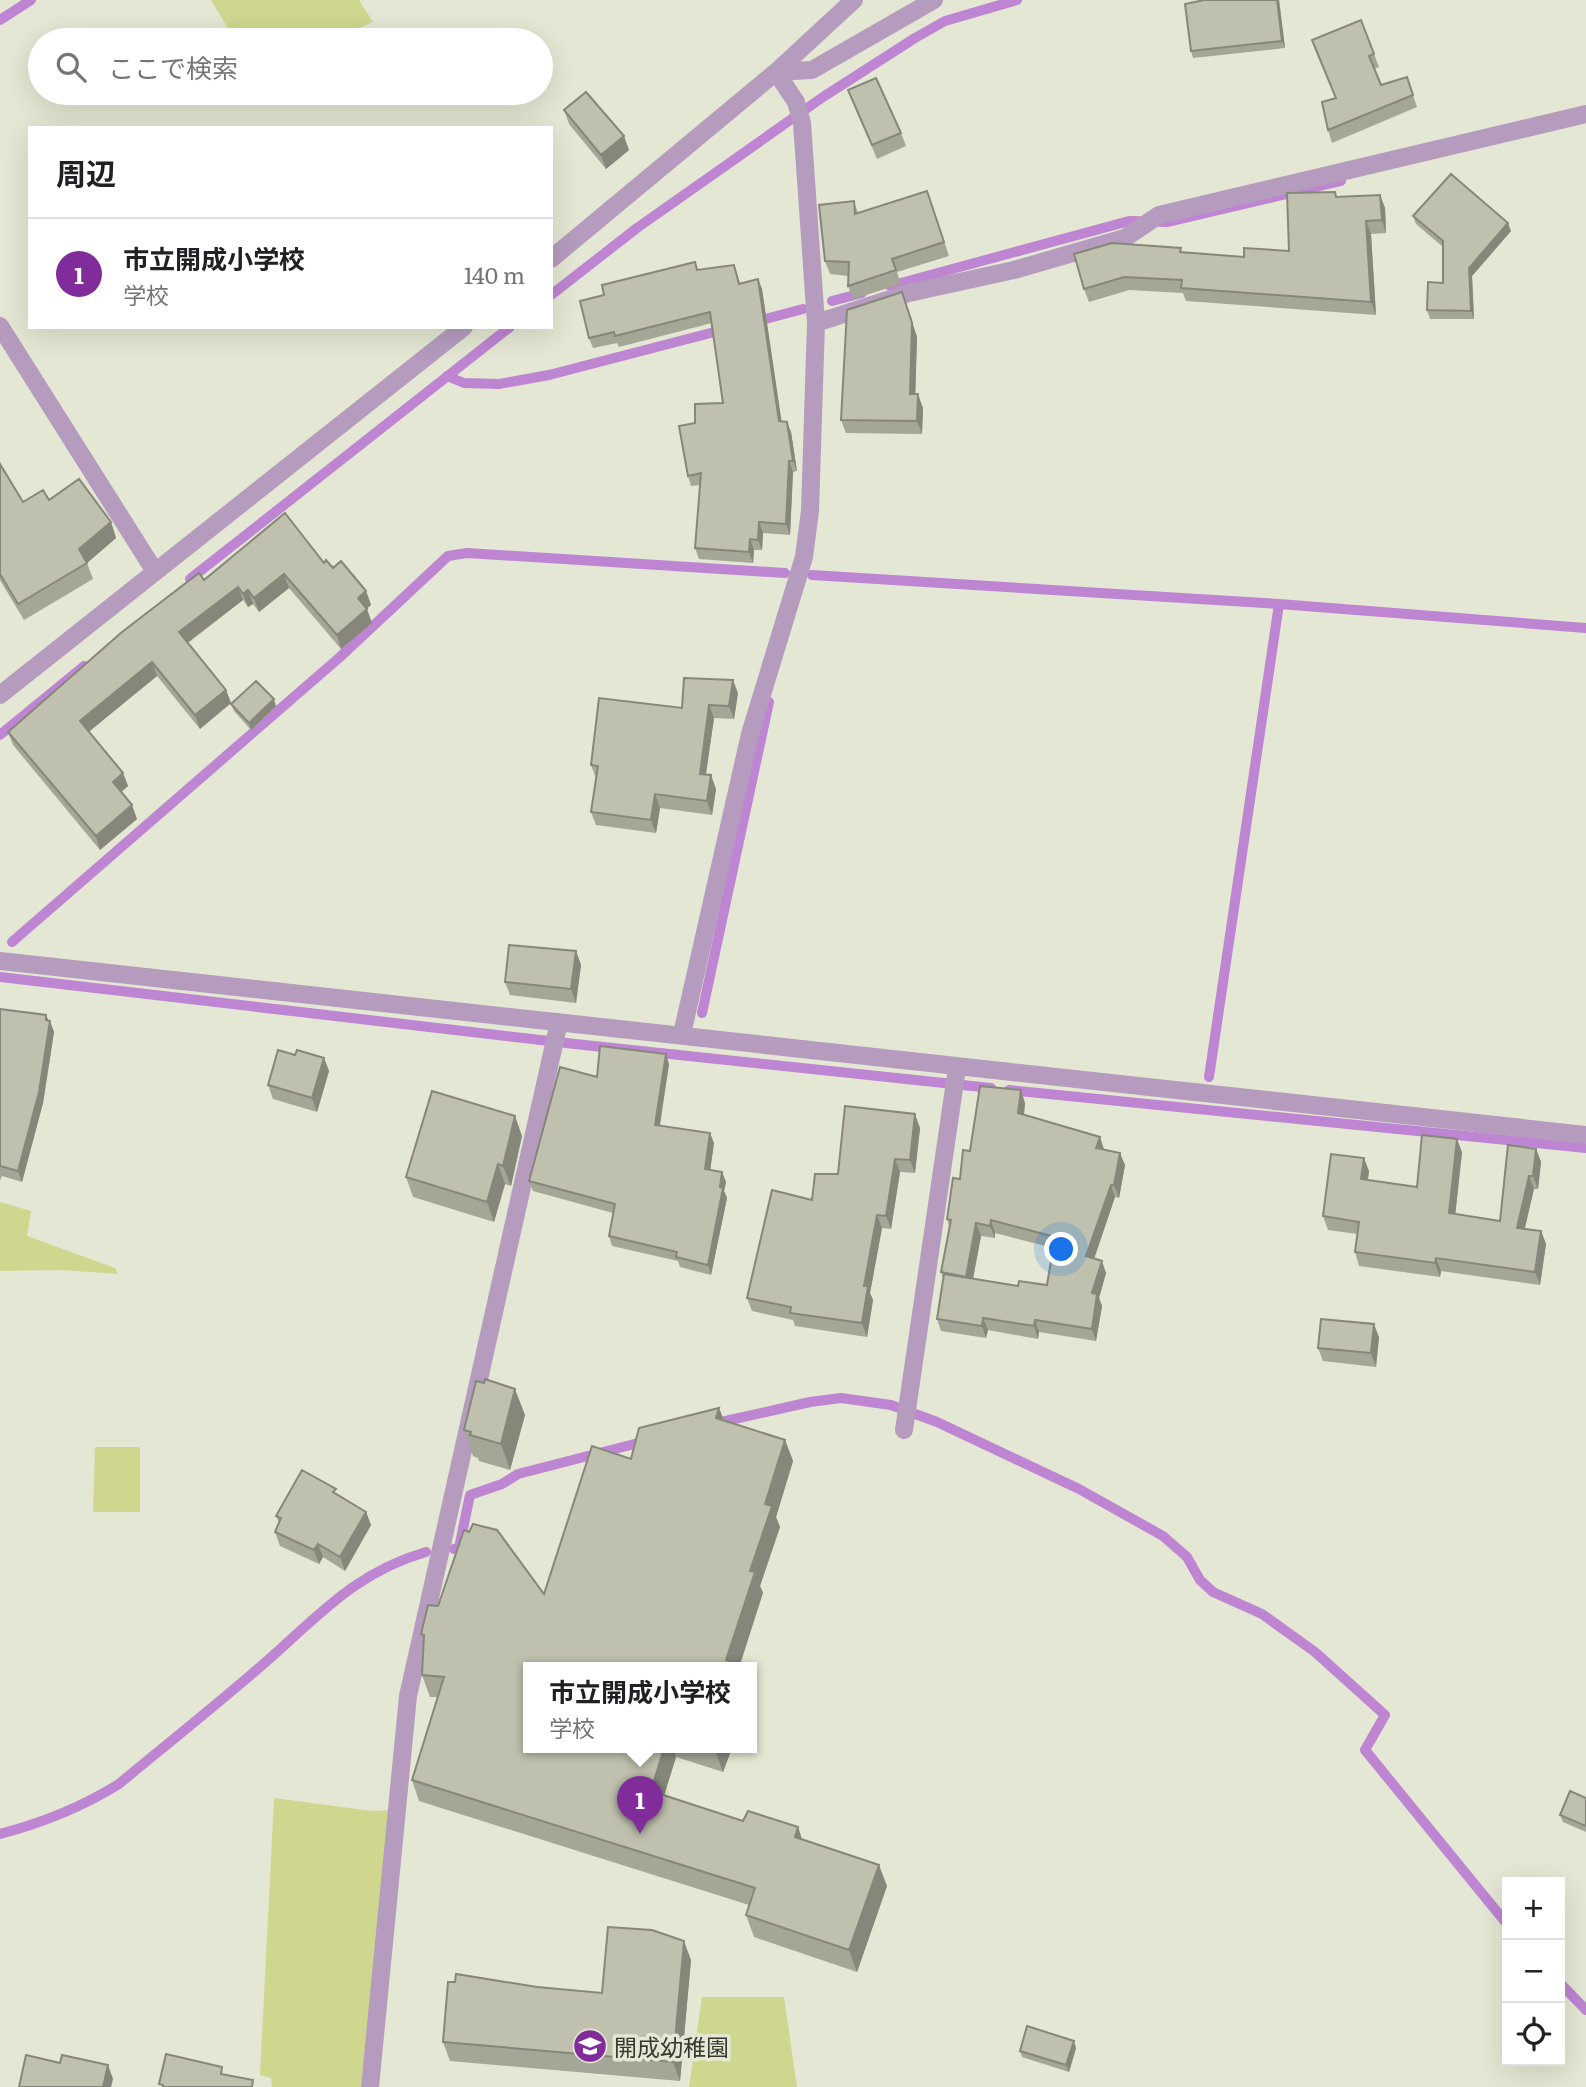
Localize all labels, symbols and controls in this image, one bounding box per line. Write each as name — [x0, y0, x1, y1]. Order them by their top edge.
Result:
search box — [28, 28, 553, 105]
text: ここで検索 — [108, 47, 238, 86]
icon: search — [52, 48, 90, 86]
text: 周辺 — [56, 150, 116, 194]
text: 市立開成小学校 — [123, 238, 305, 277]
text: 1 — [74, 257, 84, 291]
text: 140 m — [464, 257, 525, 291]
text: 学校 — [123, 277, 169, 311]
your location — [1044, 1232, 1078, 1266]
popup — [523, 1662, 757, 1753]
text: 市立開成小学校 — [549, 1671, 731, 1710]
text: 学校 — [549, 1710, 595, 1744]
pin: 1 — [617, 1776, 663, 1834]
map controls — [1502, 1877, 1565, 2066]
button: + — [1502, 1877, 1565, 1940]
button: − — [1502, 1940, 1565, 2003]
button: locate — [1502, 2003, 1565, 2066]
school or university icon: 開成幼稚園 — [571, 2027, 609, 2065]
place label: 開成幼稚園 — [614, 2029, 729, 2063]

